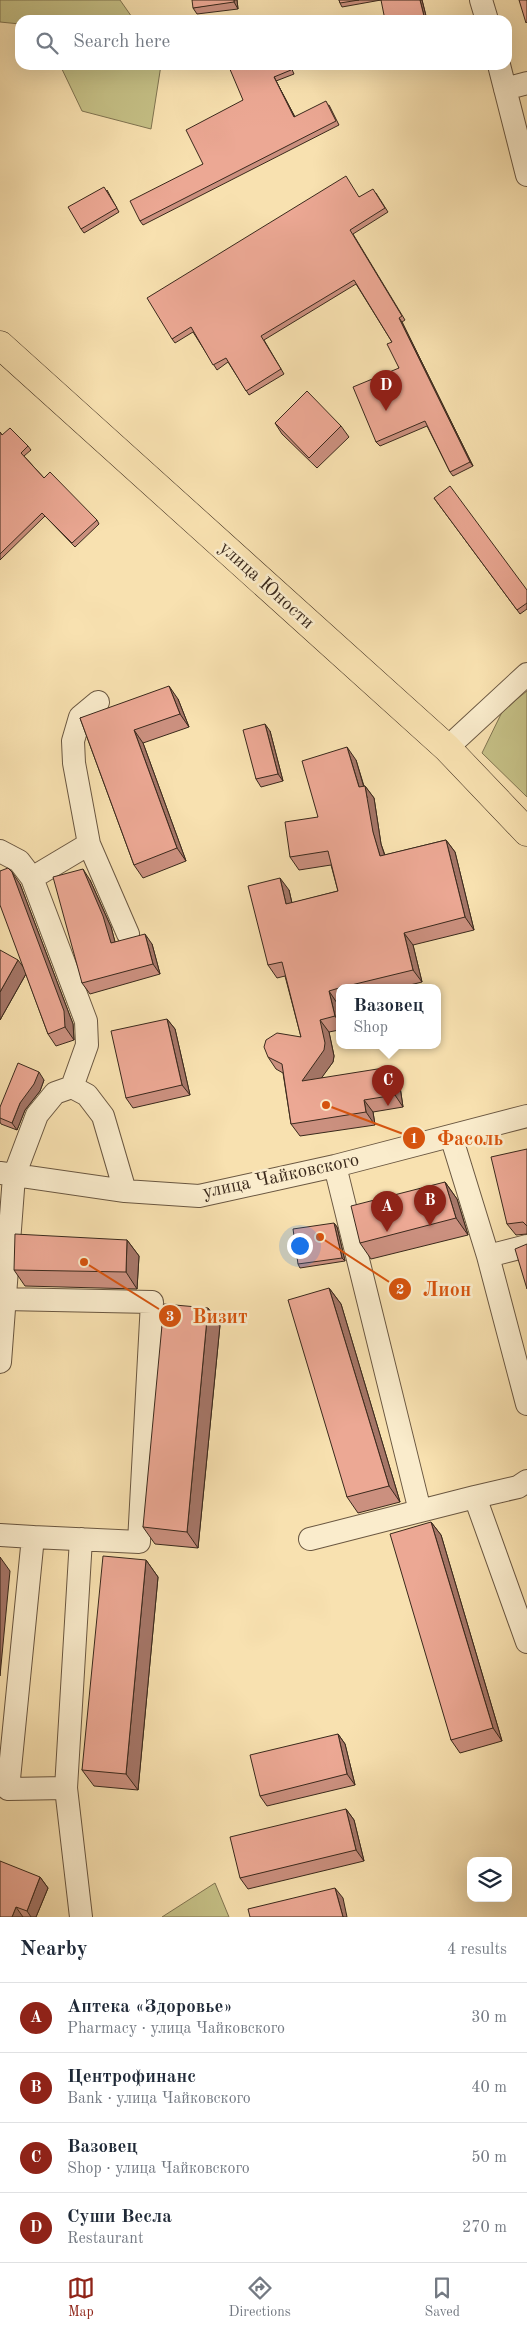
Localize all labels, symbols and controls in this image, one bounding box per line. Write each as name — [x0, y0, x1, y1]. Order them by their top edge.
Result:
search box — [15, 15, 512, 70]
icon: search — [33, 29, 61, 57]
text: Search here — [73, 33, 170, 52]
pin: D — [370, 370, 402, 411]
street label: улица Юности — [215, 539, 317, 633]
popup — [336, 984, 441, 1049]
text: Вазовец — [353, 997, 424, 1016]
text: Shop — [353, 1020, 388, 1036]
pin: C — [372, 1065, 404, 1106]
callout: Фасоль — [401, 1121, 513, 1156]
text: Фасоль — [437, 1130, 503, 1150]
text: 1 — [410, 1132, 418, 1147]
street label: улица Чайковского — [201, 1151, 361, 1203]
pin: B — [414, 1185, 446, 1226]
pin: A — [371, 1191, 403, 1232]
your location — [287, 1233, 313, 1259]
callout: Лион — [388, 1272, 481, 1307]
text: Лион — [423, 1281, 471, 1301]
text: 2 — [396, 1283, 404, 1298]
callout: Визит — [157, 1298, 258, 1333]
text: Визит — [192, 1308, 248, 1328]
text: 3 — [166, 1310, 174, 1325]
map controls — [467, 1857, 512, 1902]
button: layers — [467, 1857, 512, 1902]
text: Nearby — [20, 1939, 88, 1960]
text: 4 results — [447, 1942, 507, 1958]
text: Аптека «Здоровье» — [67, 1998, 233, 2017]
text: A — [30, 2010, 42, 2026]
text: 30 m — [471, 2010, 507, 2026]
text: Pharmacy · улица Чайковского — [67, 2021, 285, 2037]
text: Центрофинанс — [67, 2068, 196, 2087]
text: B — [30, 2080, 42, 2096]
text: 40 m — [471, 2080, 507, 2096]
text: Bank · улица Чайковского — [67, 2091, 251, 2107]
text: Вазовец — [67, 2138, 138, 2157]
text: C — [31, 2150, 41, 2166]
text: 50 m — [471, 2150, 507, 2166]
text: Shop · улица Чайковского — [67, 2161, 250, 2177]
text: Суши Весла — [67, 2208, 172, 2227]
text: D — [30, 2220, 42, 2236]
text: 270 m — [462, 2220, 507, 2236]
text: Restaurant — [67, 2231, 144, 2247]
tab: Map — [67, 2274, 95, 2321]
tab: Directions — [229, 2274, 291, 2321]
tab: Saved — [424, 2274, 460, 2321]

